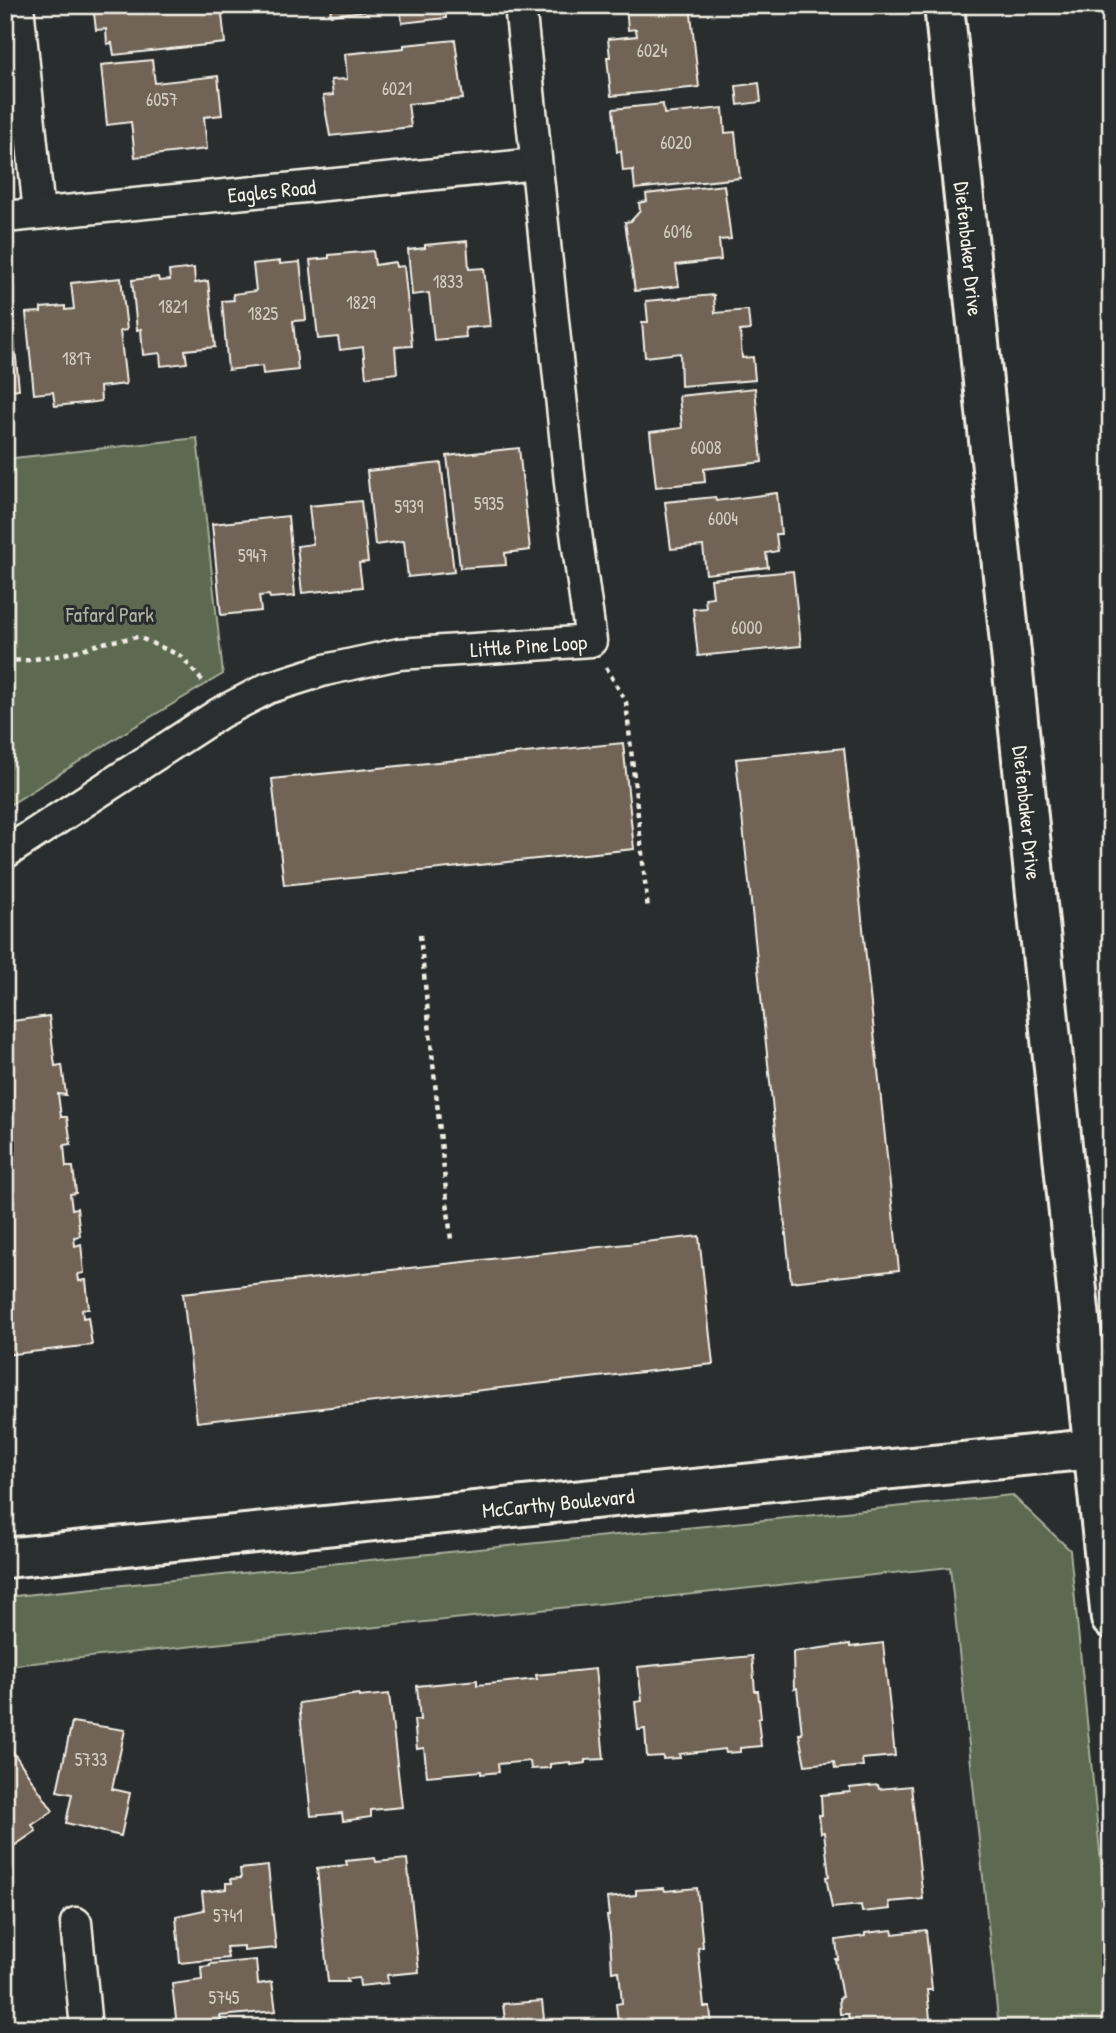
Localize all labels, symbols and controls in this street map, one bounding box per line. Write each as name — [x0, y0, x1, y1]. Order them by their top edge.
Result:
house number: 6024 — [637, 38, 667, 63]
house number: 6021 — [382, 76, 412, 101]
house number: 6057 — [146, 87, 178, 112]
house number: 6020 — [660, 130, 692, 155]
street label: Eagles Road — [226, 172, 317, 209]
street label: Diefenbaker Drive — [948, 180, 991, 317]
house number: 6016 — [664, 219, 692, 244]
house number: 1833 — [433, 269, 463, 294]
house number: 1829 — [346, 290, 376, 315]
house number: 1821 — [158, 294, 188, 319]
house number: 1825 — [248, 301, 279, 326]
house number: 1817 — [62, 346, 92, 371]
house number: 6008 — [690, 435, 722, 460]
house number: 5935 — [474, 491, 504, 516]
house number: 5939 — [395, 494, 424, 519]
house number: 6004 — [708, 506, 738, 531]
house number: 5947 — [238, 543, 268, 568]
park label: Fafard Park — [65, 600, 154, 629]
house number: 6000 — [731, 615, 763, 640]
street label: Little Pine Loop — [469, 627, 588, 664]
street label: Diefenbaker Drive — [1006, 744, 1049, 881]
street label: McCarthy Boulevard — [481, 1480, 636, 1525]
house number: 5733 — [75, 1747, 107, 1772]
house number: 5741 — [213, 1903, 243, 1928]
house number: 5745 — [209, 1985, 240, 2010]

